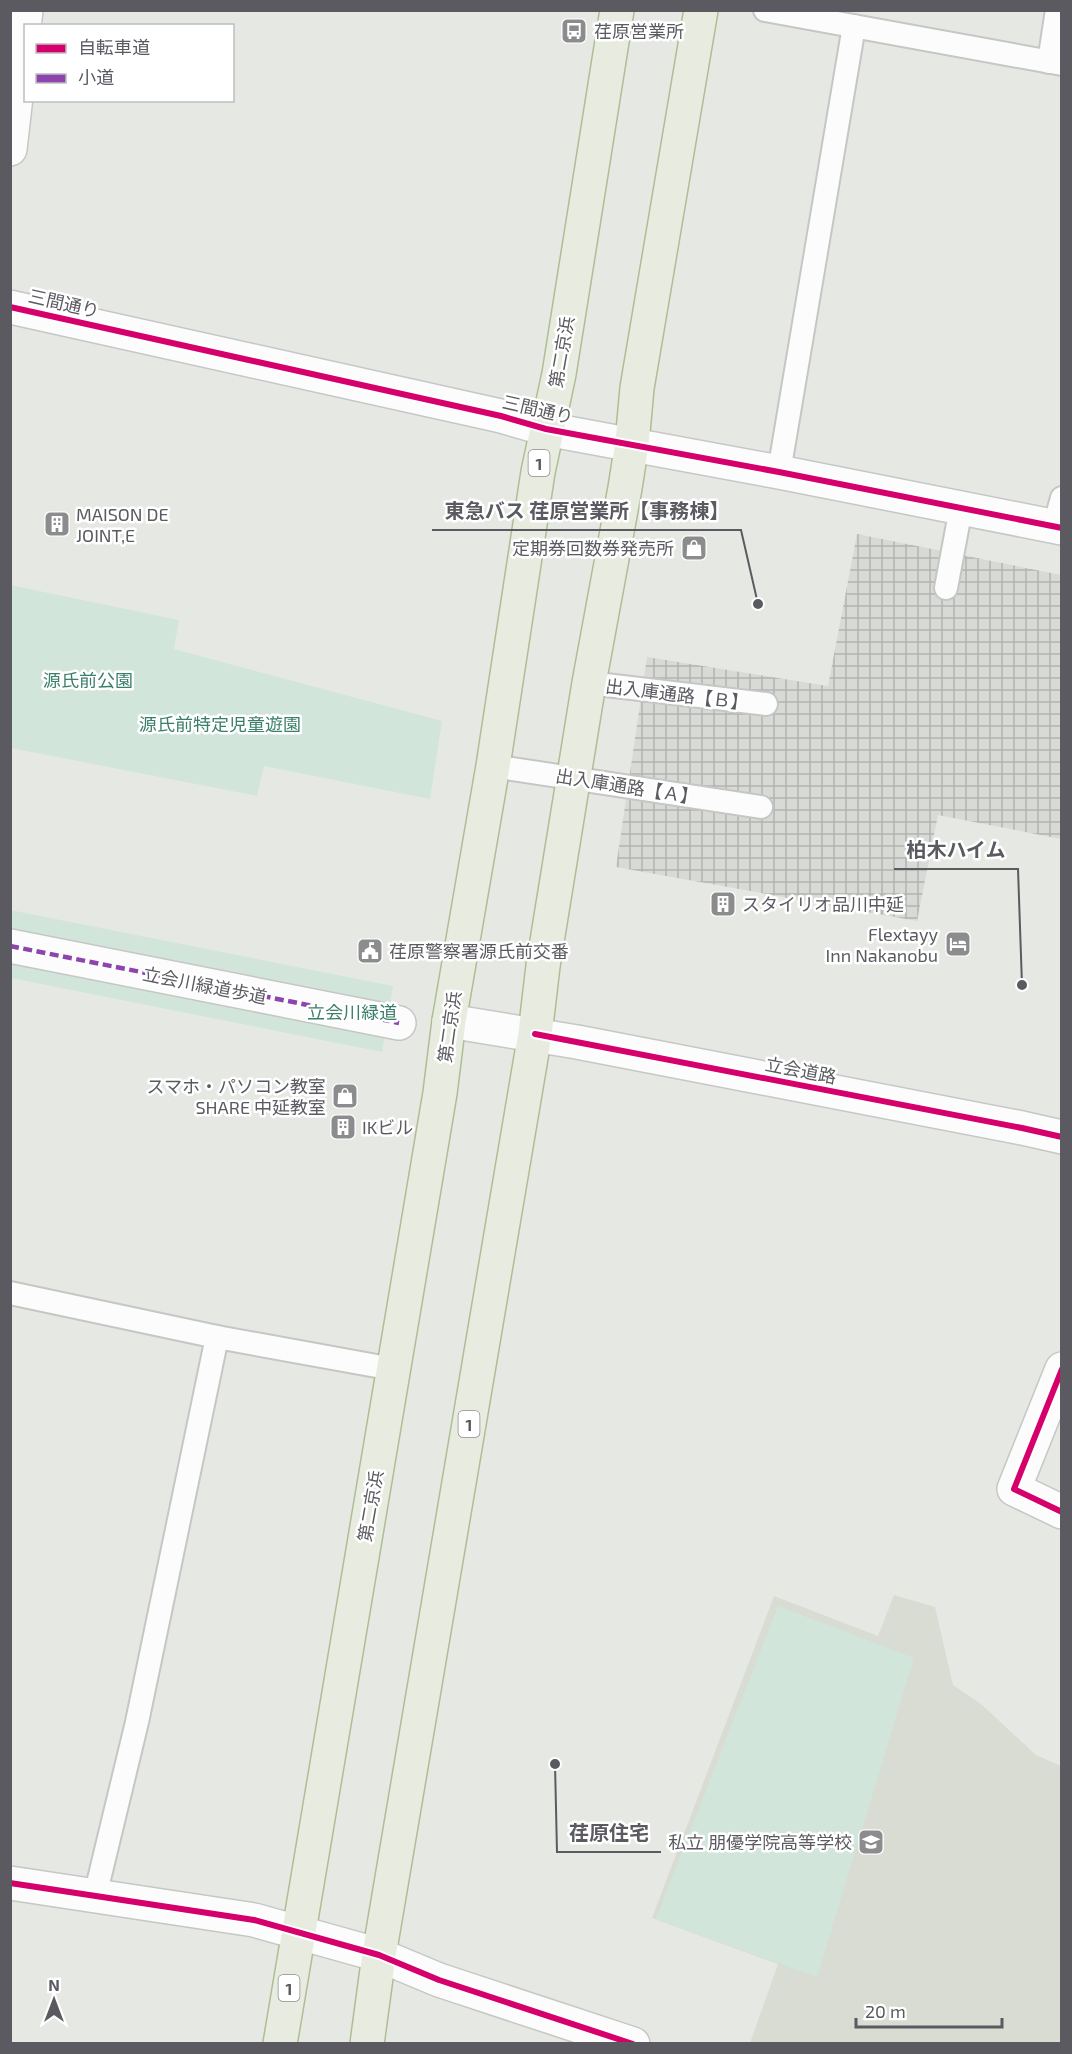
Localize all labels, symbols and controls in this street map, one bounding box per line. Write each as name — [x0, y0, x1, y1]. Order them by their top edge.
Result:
bus stop icon: 荏原営業所 — [559, 16, 589, 46]
place label: 荏原営業所 — [594, 20, 684, 42]
legend — [24, 24, 234, 102]
text: 自転車道 — [78, 36, 150, 58]
text: 小道 — [78, 66, 114, 88]
street label: 三間通り — [26, 284, 102, 322]
street label: 第二京浜 — [544, 315, 578, 389]
street label: 三間通り — [500, 390, 576, 428]
road number: 1 — [528, 450, 550, 476]
callout: 東急バス 荏原営業所【事務棟】 — [432, 492, 741, 530]
text: 東急バス 荏原営業所【事務棟】 — [445, 498, 729, 522]
place label: MAISON DE JOINT,E — [76, 503, 169, 546]
building icon: MAISON DE JOINT,E — [42, 509, 72, 539]
shop icon: 定期券回数券発売所 — [679, 533, 709, 563]
place label: 定期券回数券発売所 — [512, 537, 674, 559]
park label: 源氏前公園 — [43, 669, 133, 691]
street label: 出入庫通路【Ｂ】 — [604, 674, 750, 714]
park label: 源氏前特定児童遊園 — [139, 713, 301, 735]
street label: 出入庫通路【Ａ】 — [554, 764, 700, 808]
callout: 柏木ハイム — [894, 831, 1018, 869]
text: 柏木ハイム — [906, 837, 1006, 861]
building icon: スタイリオ品川中延 — [708, 889, 738, 919]
place label: スタイリオ品川中延 — [742, 893, 904, 915]
place label: Flextayy Inn Nakanobu — [826, 923, 938, 966]
hotel icon: Flextayy Inn Nakanobu — [943, 929, 973, 959]
public building icon: 荏原警察署源氏前交番 — [355, 936, 385, 966]
place label: 荏原警察署源氏前交番 — [389, 940, 569, 962]
street label: 立会川緑道歩道 — [141, 962, 269, 1008]
street label: 第二京浜 — [433, 990, 465, 1064]
park label: 立会川緑道 — [307, 1001, 397, 1023]
street label: 立会道路 — [764, 1052, 838, 1088]
place label: スマホ・パソコン教室 SHARE 中延教室 — [147, 1075, 326, 1118]
shop icon: スマホ・パソコン教室 SHARE 中延教室 — [330, 1081, 360, 1111]
building icon: IKビル — [328, 1112, 358, 1142]
place label: IKビル — [362, 1116, 413, 1138]
road number: 1 — [458, 1411, 480, 1437]
street label: 第二京浜 — [353, 1469, 387, 1543]
callout: 荏原住宅 — [557, 1814, 661, 1852]
text: 荏原住宅 — [569, 1820, 649, 1844]
school or university icon: 私立 朋優学院高等学校 — [856, 1827, 886, 1857]
place label: 私立 朋優学院高等学校 — [668, 1831, 852, 1853]
north arrow — [24, 1970, 84, 2030]
text: N — [48, 1975, 60, 1994]
road number: 1 — [278, 1975, 300, 2001]
scale bar — [856, 1991, 1002, 2029]
text: 20 m — [865, 2000, 906, 2022]

